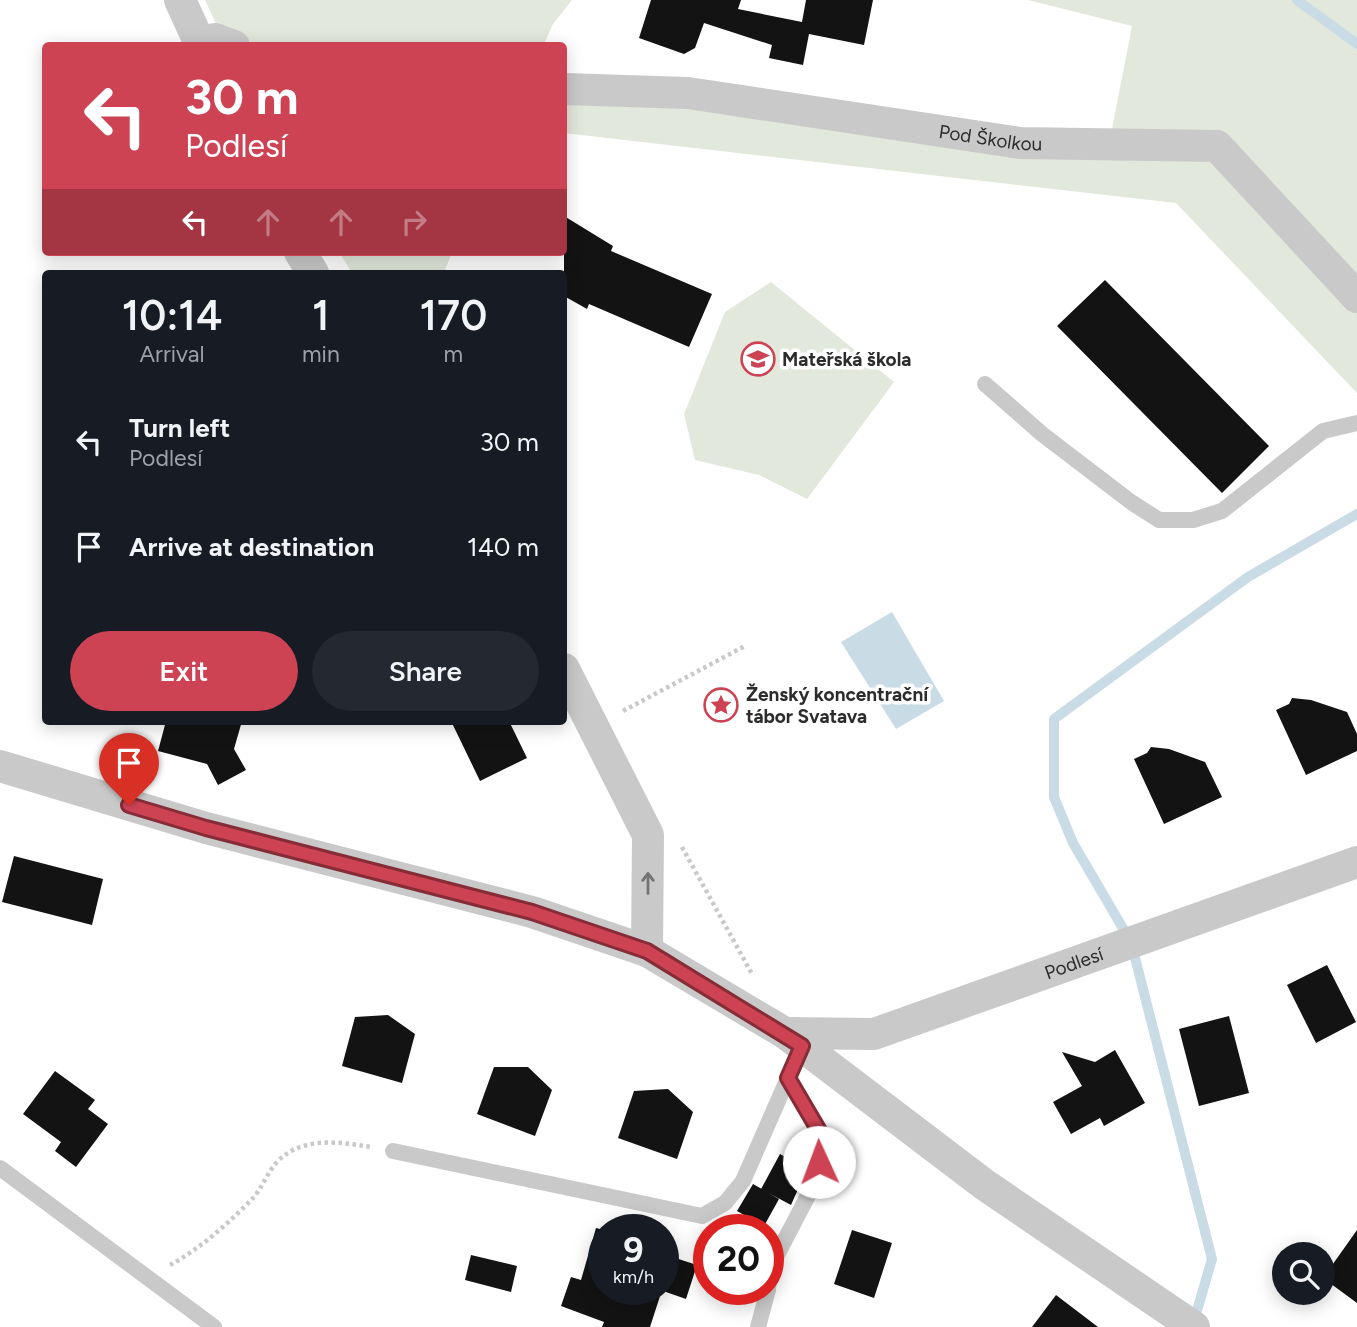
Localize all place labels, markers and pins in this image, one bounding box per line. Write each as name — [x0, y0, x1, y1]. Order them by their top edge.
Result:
school or university icon: Mateřská škola — [739, 340, 777, 378]
place label: Mateřská škola — [782, 348, 911, 371]
place label: Ženský koncentrační tábor Svatava — [746, 683, 929, 728]
place icon: Ženský koncentrační tábor Svatava — [702, 686, 740, 724]
pin — [99, 733, 159, 805]

